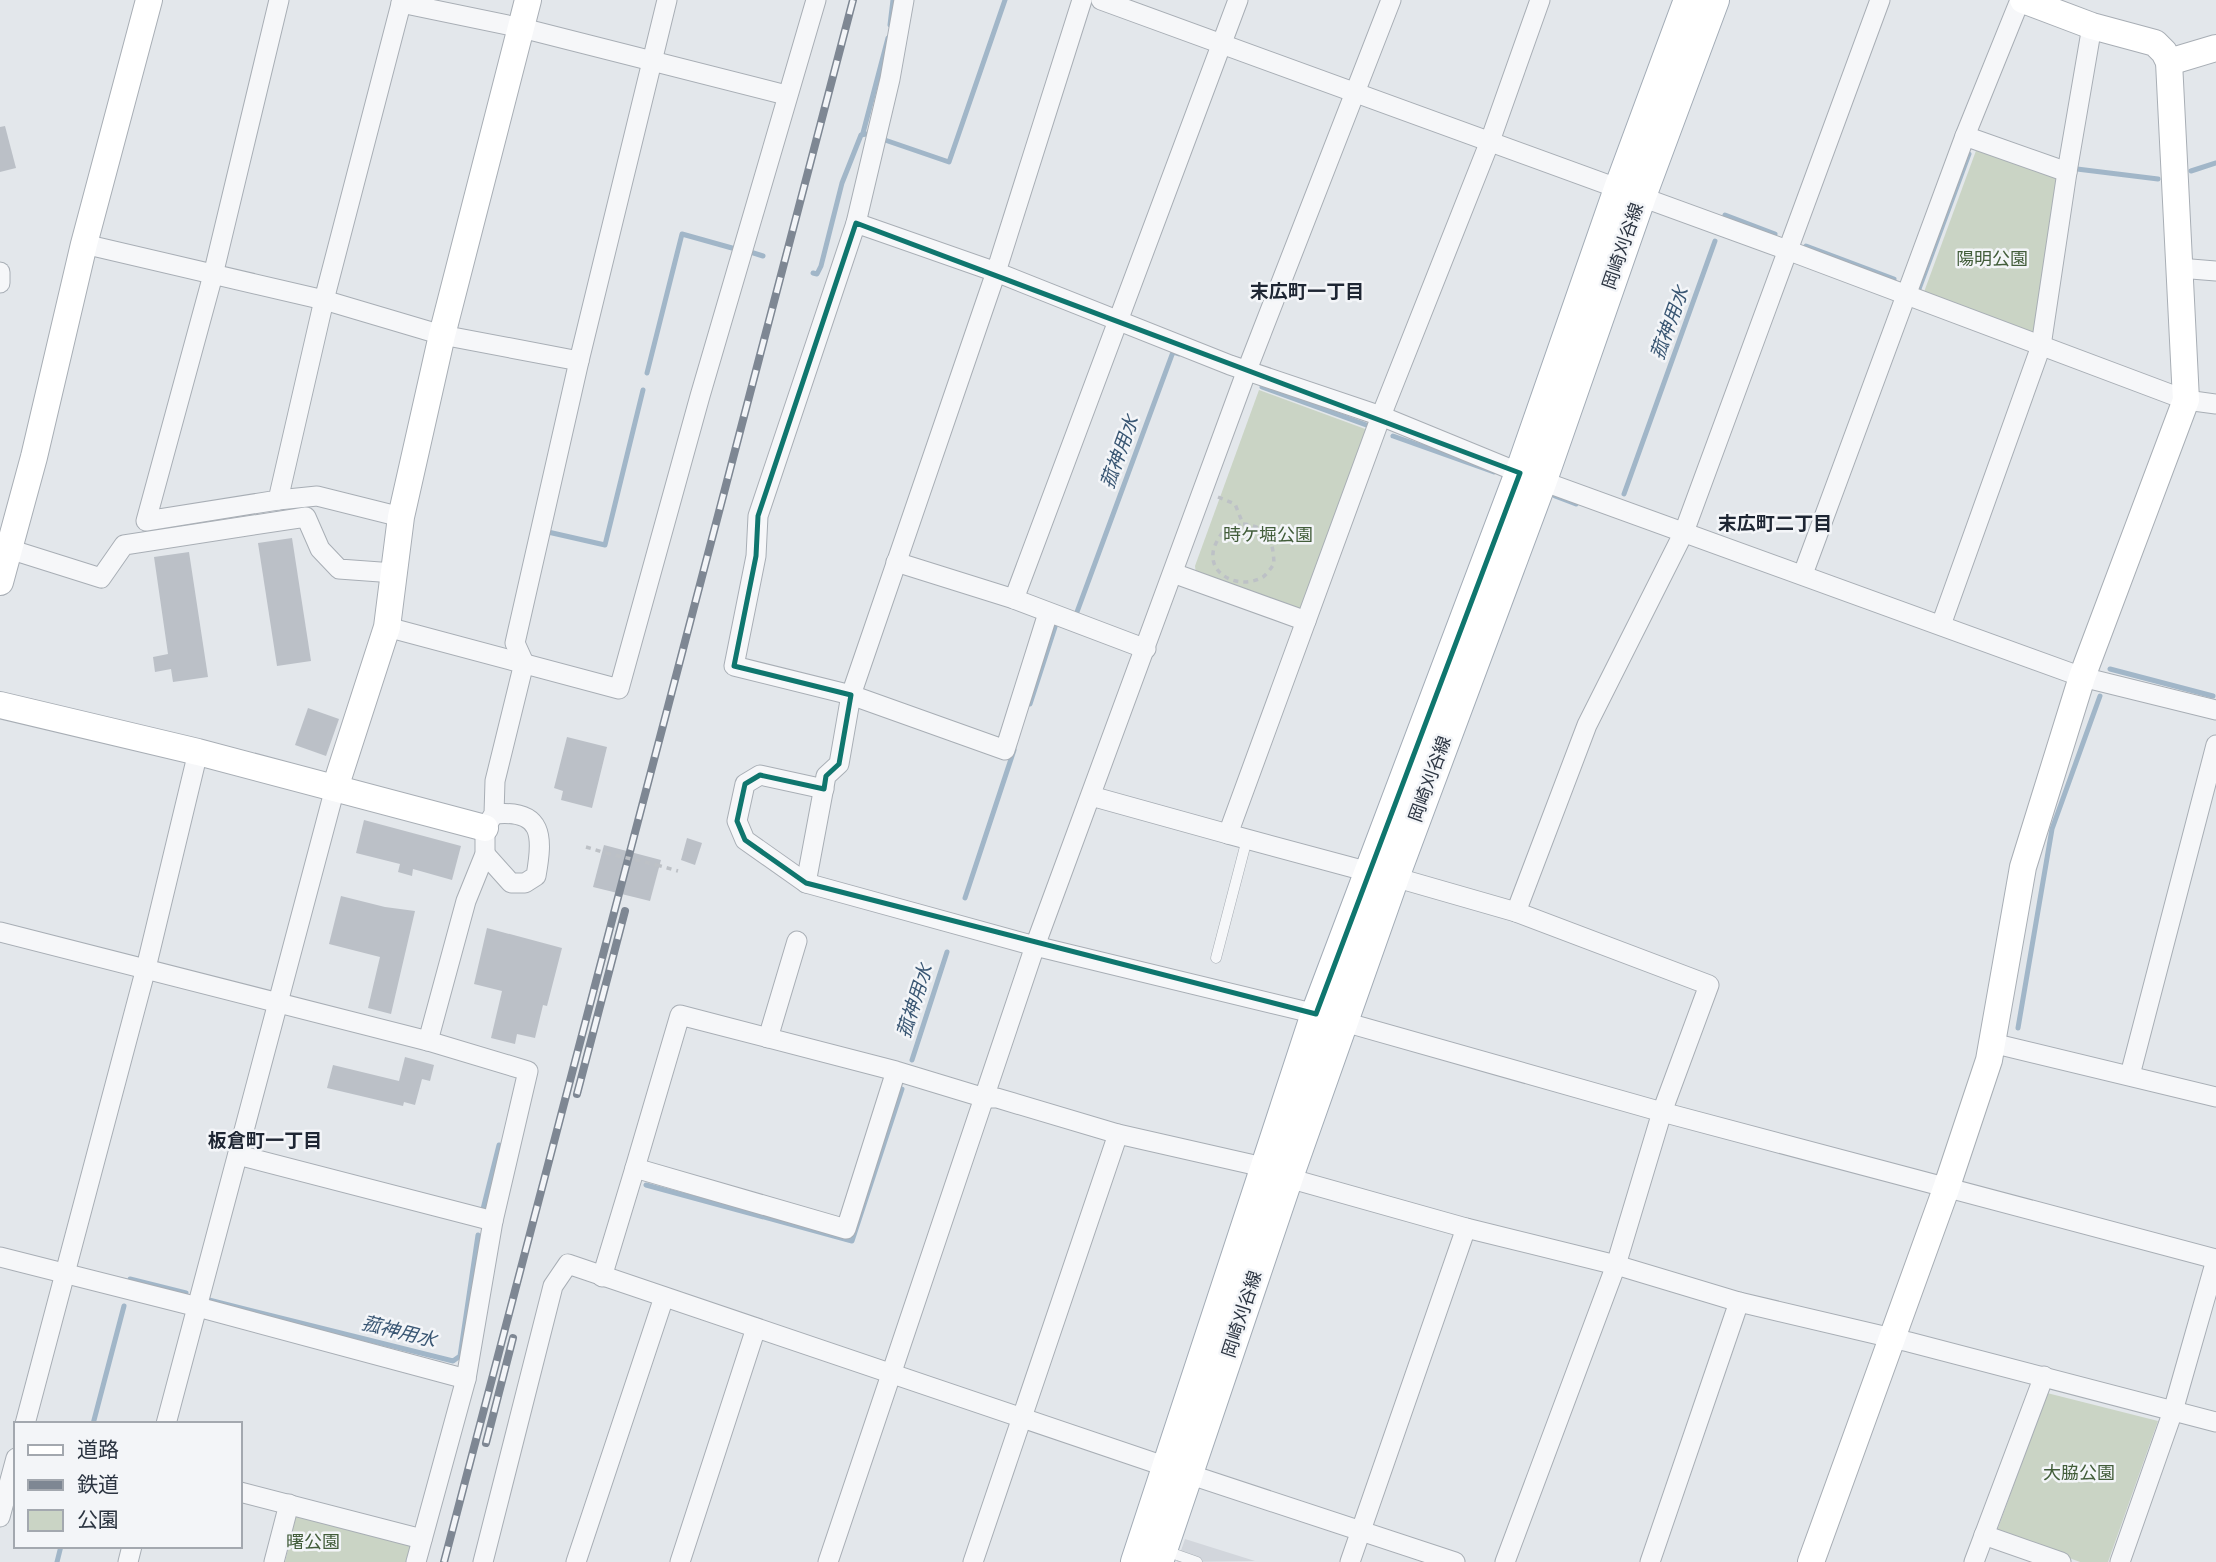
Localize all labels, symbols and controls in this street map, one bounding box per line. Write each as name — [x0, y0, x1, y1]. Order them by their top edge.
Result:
street label: 岡崎刈谷線 — [1598, 200, 1647, 292]
park label: 陽明公園 — [1956, 248, 2028, 269]
district label: 末広町一丁目 — [1250, 280, 1364, 303]
water label: 菰神用水 — [1646, 282, 1694, 363]
water label: 菰神用水 — [1096, 411, 1144, 492]
district label: 末広町二丁目 — [1718, 512, 1832, 535]
park label: 時ケ堀公園 — [1223, 524, 1313, 545]
street label: 岡崎刈谷線 — [1404, 733, 1455, 825]
water label: 菰神用水 — [892, 960, 938, 1041]
district label: 板倉町一丁目 — [208, 1129, 322, 1152]
street label: 岡崎刈谷線 — [1218, 1268, 1265, 1360]
water label: 菰神用水 — [359, 1311, 440, 1352]
legend — [14, 1422, 242, 1548]
text: 道路 — [77, 1437, 119, 1462]
park label: 大脇公園 — [2043, 1462, 2115, 1483]
text: 鉄道 — [77, 1472, 119, 1497]
text: 公園 — [77, 1507, 119, 1532]
park label: 曙公園 — [286, 1531, 340, 1552]

